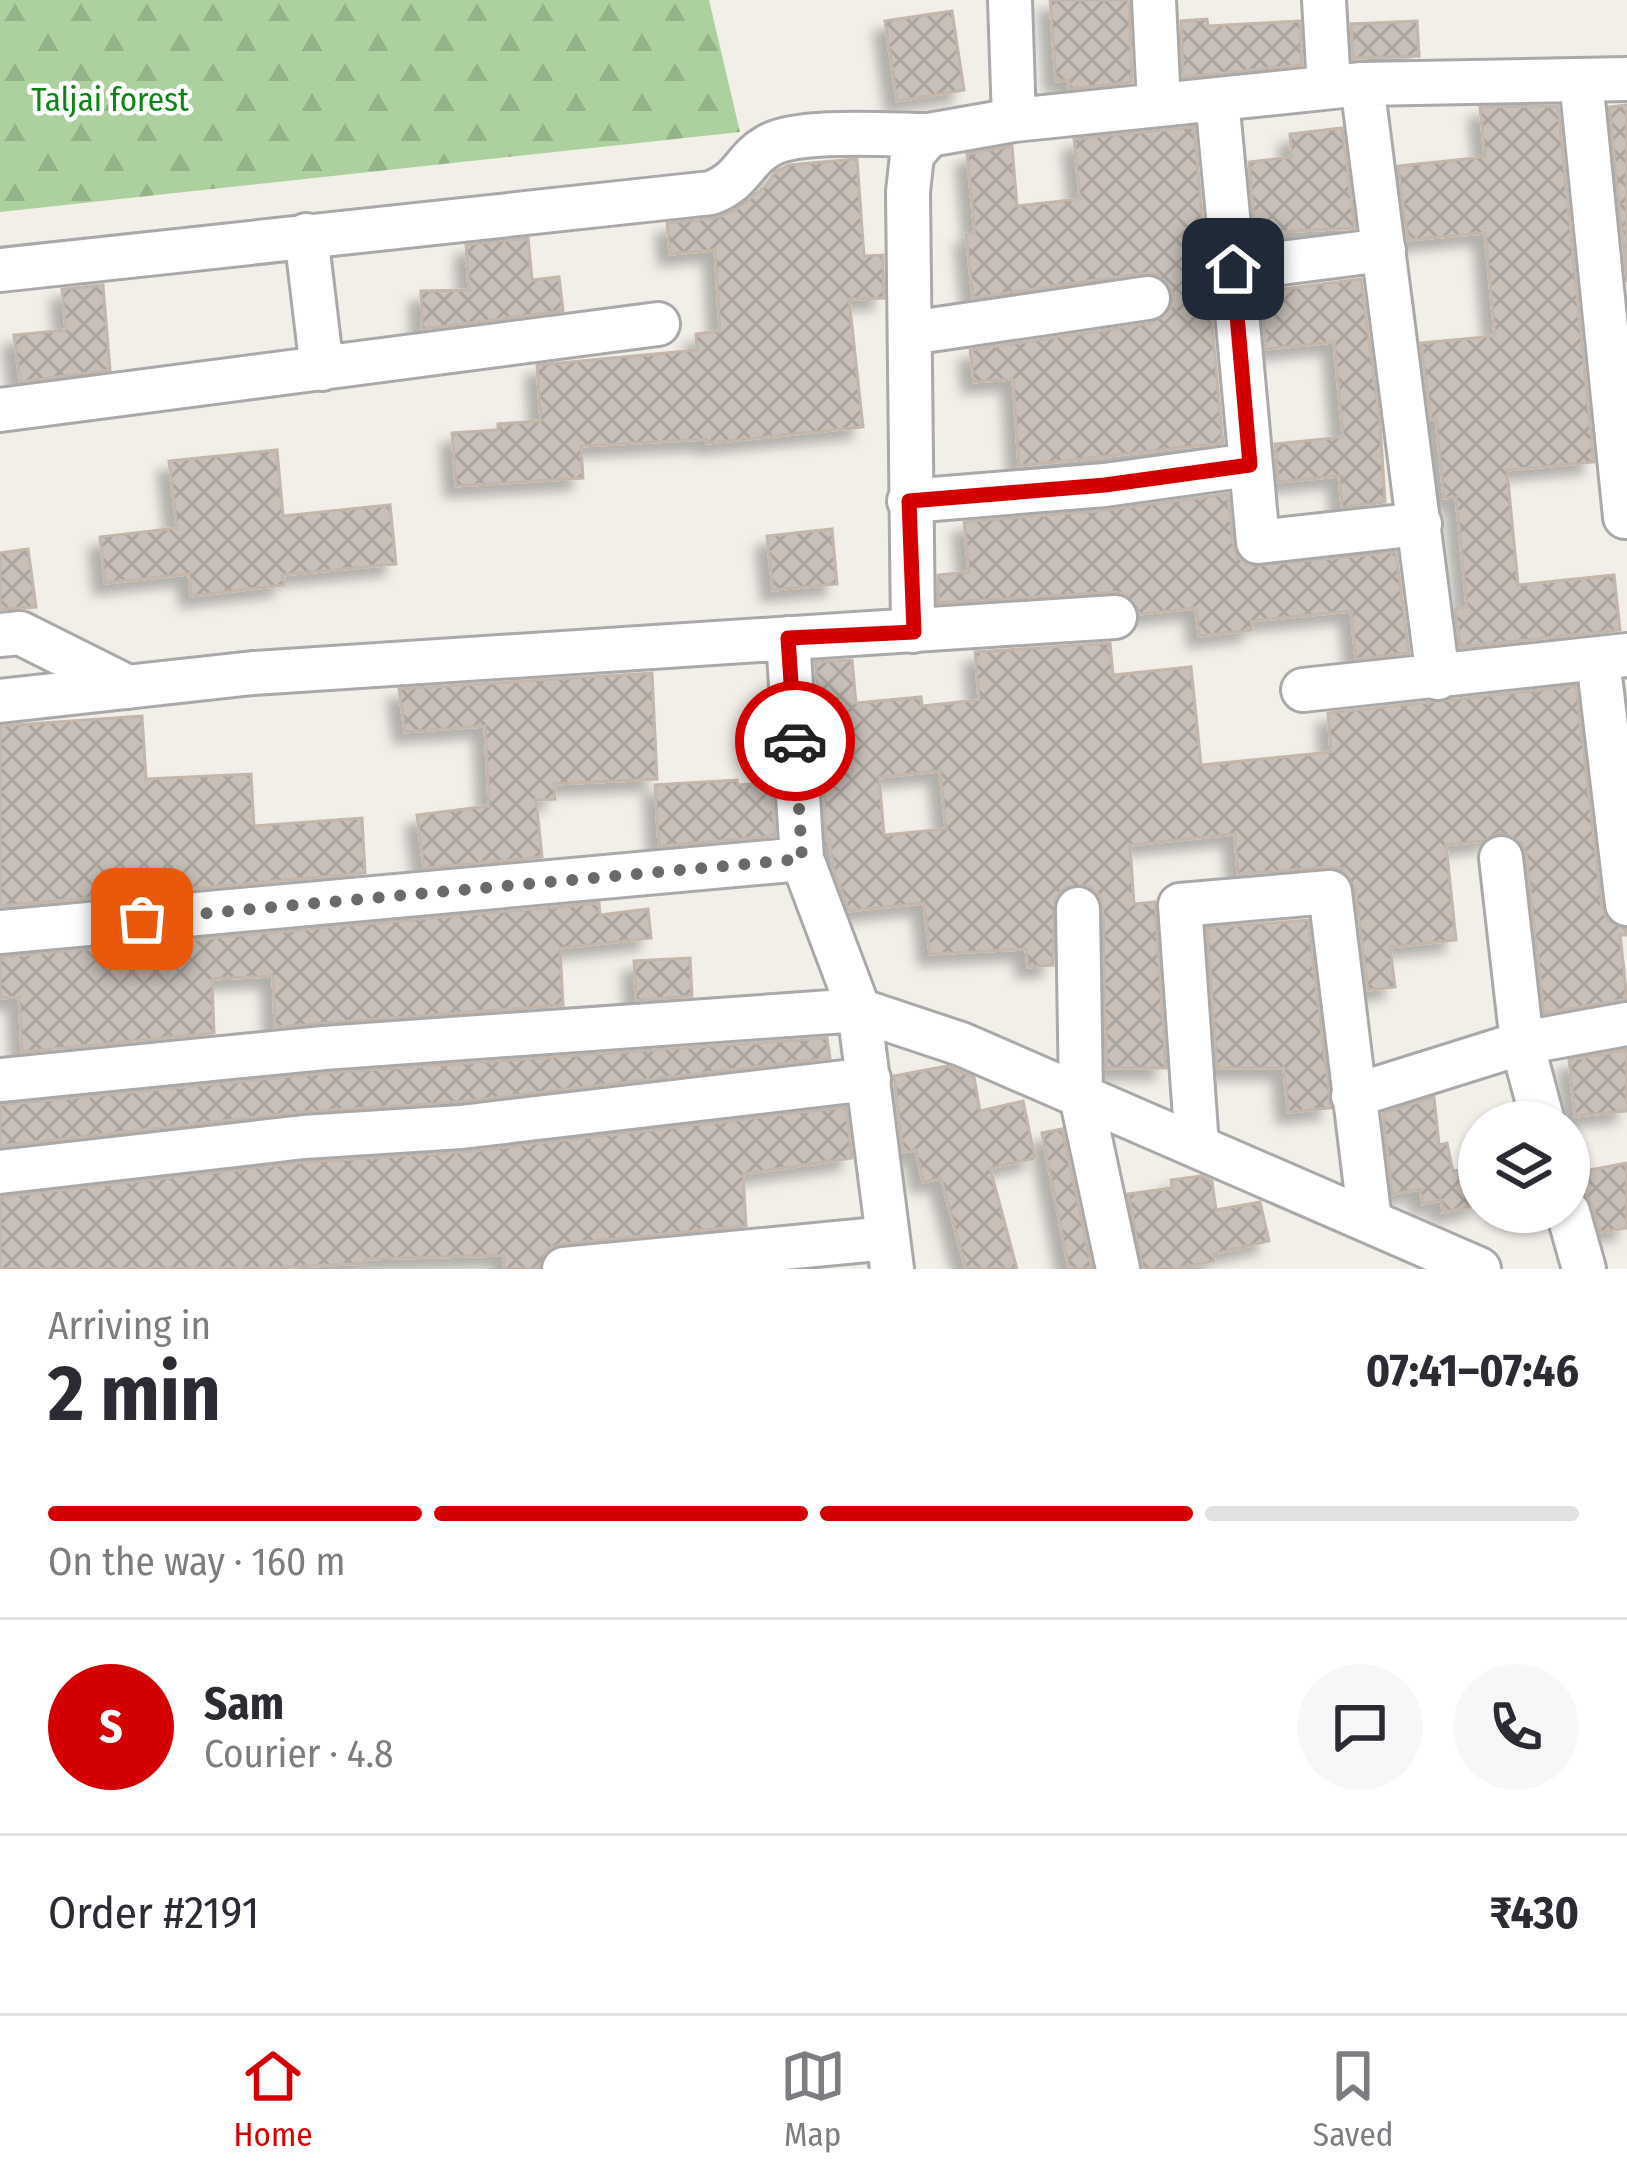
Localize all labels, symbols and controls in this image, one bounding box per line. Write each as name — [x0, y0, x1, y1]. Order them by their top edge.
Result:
park label: Taljai forest — [31, 80, 189, 120]
pin — [1182, 218, 1284, 320]
icon: home — [1200, 236, 1266, 302]
courier — [735, 681, 855, 801]
icon: car — [762, 708, 828, 774]
pin — [91, 868, 193, 970]
icon: bag — [109, 886, 175, 952]
map controls — [1458, 1101, 1590, 1233]
button: layers — [1458, 1101, 1590, 1233]
text: Arriving in — [48, 1303, 211, 1349]
text: 07:41–07:46 — [1366, 1344, 1579, 1398]
text: 2 min — [48, 1347, 221, 1441]
text: On the way · 160 m — [48, 1539, 346, 1585]
button: chat — [1297, 1664, 1423, 1790]
button: phone — [1453, 1664, 1579, 1790]
text: Sam — [204, 1677, 284, 1731]
text: S — [99, 1700, 123, 1754]
text: Courier · 4.8 — [204, 1731, 394, 1777]
text: Order #2191 — [48, 1886, 259, 1940]
text: ₹430 — [1489, 1886, 1579, 1940]
tab: Home — [234, 2043, 313, 2155]
tab: Map — [780, 2043, 846, 2155]
tab: Saved — [1313, 2043, 1393, 2155]

